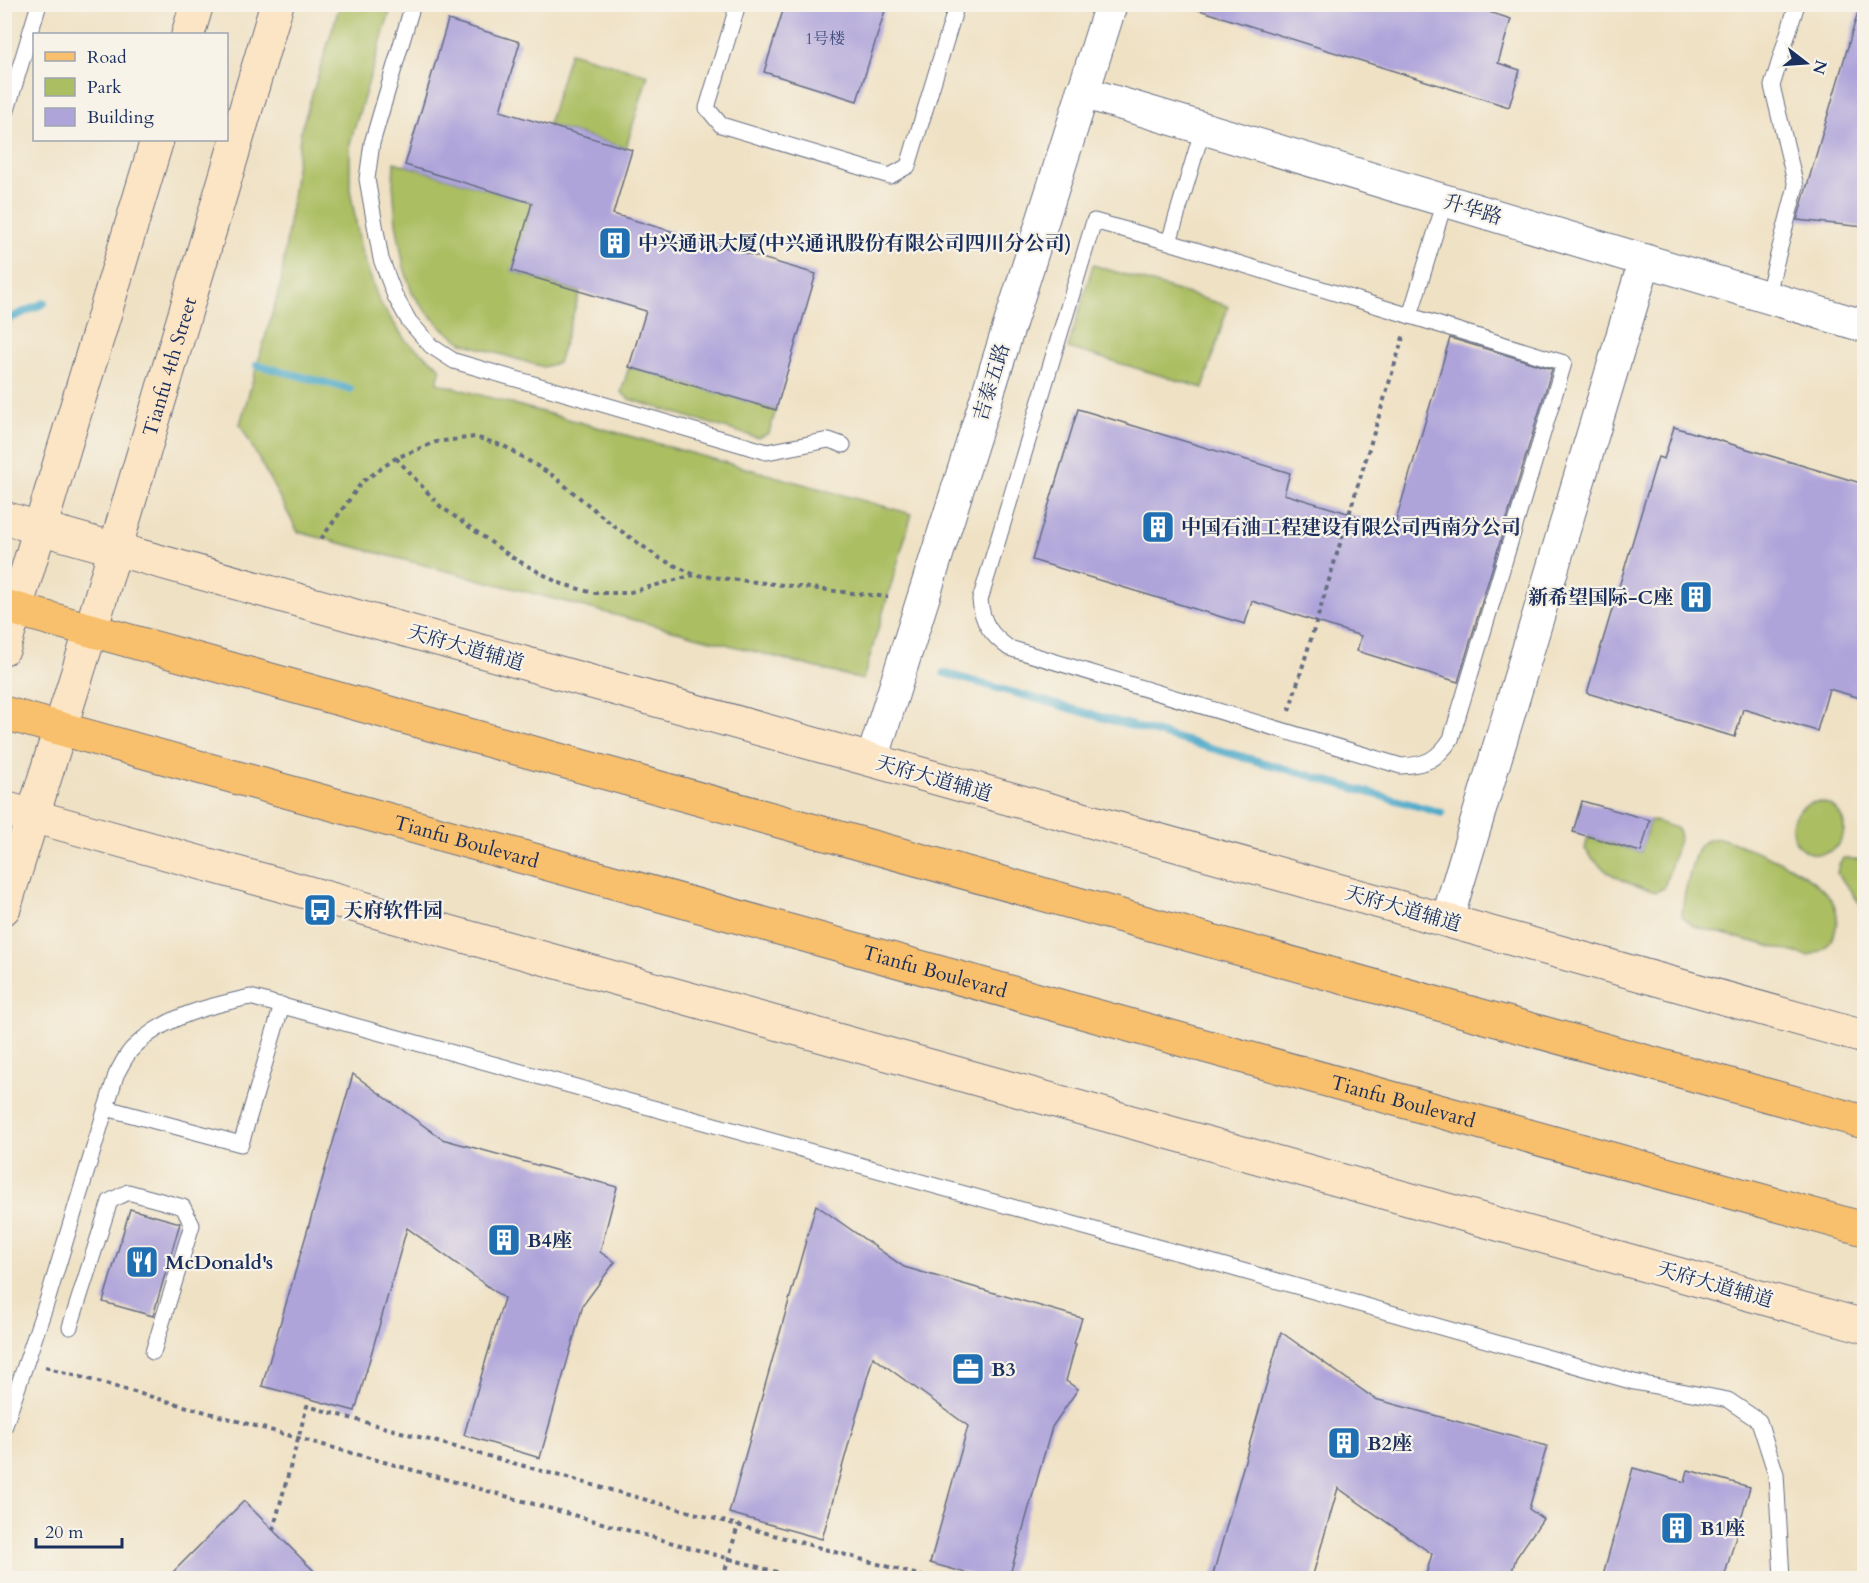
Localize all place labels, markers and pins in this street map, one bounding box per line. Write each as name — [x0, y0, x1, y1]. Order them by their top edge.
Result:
building icon: 中兴通讯大厦(中兴通讯股份有限公司四川分公司) — [597, 225, 633, 261]
place label: 中兴通讯大厦(中兴通讯股份有限公司四川分公司) — [638, 230, 1072, 257]
building icon: 中国石油工程建设有限公司西南分公司 — [1140, 509, 1176, 545]
place label: 中国石油工程建设有限公司西南分公司 — [1181, 514, 1521, 541]
building icon: 新希望国际-C座 — [1678, 579, 1714, 615]
place label: 新希望国际-C座 — [1528, 584, 1673, 611]
bus stop icon: 天府软件园 — [302, 892, 338, 928]
place label: 天府软件园 — [343, 897, 443, 924]
building icon: B4座 — [486, 1222, 522, 1258]
place label: B4座 — [527, 1227, 572, 1254]
restaurant icon: McDonald's — [124, 1244, 160, 1280]
place label: McDonald's — [165, 1249, 273, 1276]
office icon: B3 — [950, 1351, 986, 1387]
place label: B3 — [991, 1356, 1016, 1383]
building icon: B2座 — [1326, 1425, 1362, 1461]
place label: B2座 — [1367, 1430, 1412, 1457]
building icon: B1座 — [1659, 1510, 1695, 1546]
place label: B1座 — [1700, 1515, 1745, 1542]

